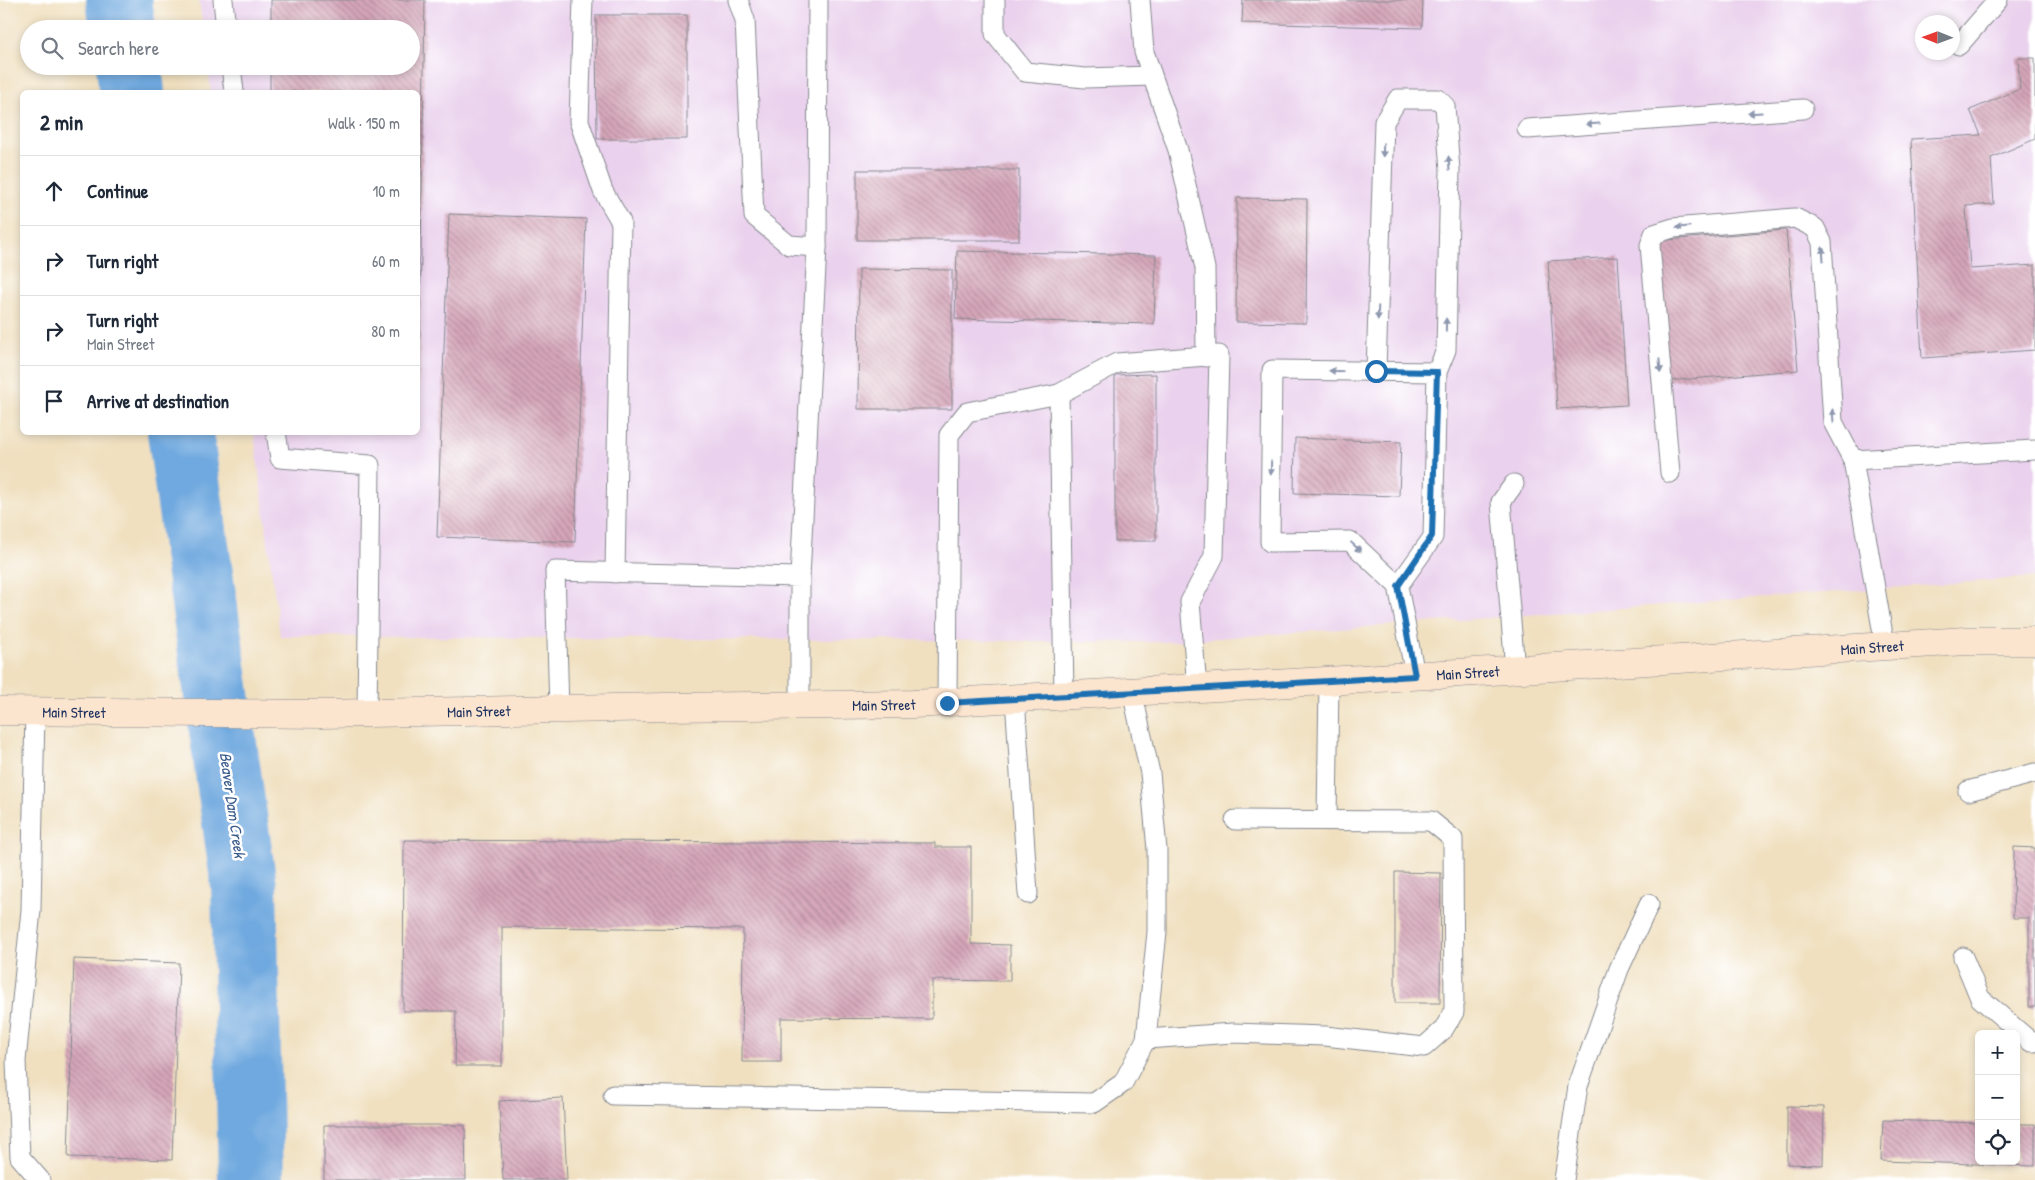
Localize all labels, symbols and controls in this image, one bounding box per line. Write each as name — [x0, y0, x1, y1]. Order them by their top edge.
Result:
north arrow — [1915, 15, 1960, 60]
search box — [20, 20, 420, 75]
icon: search — [38, 34, 66, 62]
text: Search here — [78, 35, 159, 61]
text: 2 min — [40, 108, 83, 137]
one-way arrow — [1746, 109, 1762, 117]
text: Walk · 150 m — [328, 112, 400, 134]
one-way arrow — [1584, 121, 1600, 129]
one-way arrow — [1379, 143, 1387, 159]
one-way arrow — [1445, 154, 1453, 170]
icon: ahead — [40, 177, 68, 205]
text: Continue — [87, 178, 148, 204]
text: 10 m — [372, 180, 400, 202]
one-way arrow — [1674, 223, 1690, 231]
one-way arrow — [1818, 245, 1826, 261]
icon: right — [40, 247, 68, 275]
text: Turn right — [87, 248, 158, 274]
text: 60 m — [372, 250, 400, 272]
one-way arrow — [1374, 305, 1382, 321]
text: Turn right — [87, 307, 158, 333]
icon: right — [40, 317, 68, 345]
one-way arrow — [1442, 317, 1450, 333]
text: 80 m — [371, 320, 400, 342]
text: Main Street — [87, 333, 155, 355]
one-way arrow — [1657, 358, 1665, 374]
route start — [1365, 360, 1388, 383]
one-way arrow — [1328, 367, 1344, 375]
icon: arrive — [40, 387, 68, 415]
text: Arrive at destination — [87, 388, 229, 414]
one-way arrow — [1829, 407, 1837, 423]
one-way arrow — [1266, 461, 1274, 477]
one-way arrow — [1350, 541, 1363, 552]
street label: Main Street — [1840, 634, 1905, 659]
street label: Main Street — [1436, 660, 1501, 685]
route end — [936, 692, 959, 715]
street label: Main Street — [852, 693, 917, 715]
street label: Main Street — [447, 700, 512, 722]
street label: Main Street — [42, 701, 107, 722]
water label: Beaver Dam Creek — [215, 751, 251, 860]
map controls — [1975, 1030, 2020, 1165]
button: + — [1975, 1030, 2020, 1075]
button: − — [1975, 1075, 2020, 1120]
button: locate — [1975, 1120, 2020, 1165]

